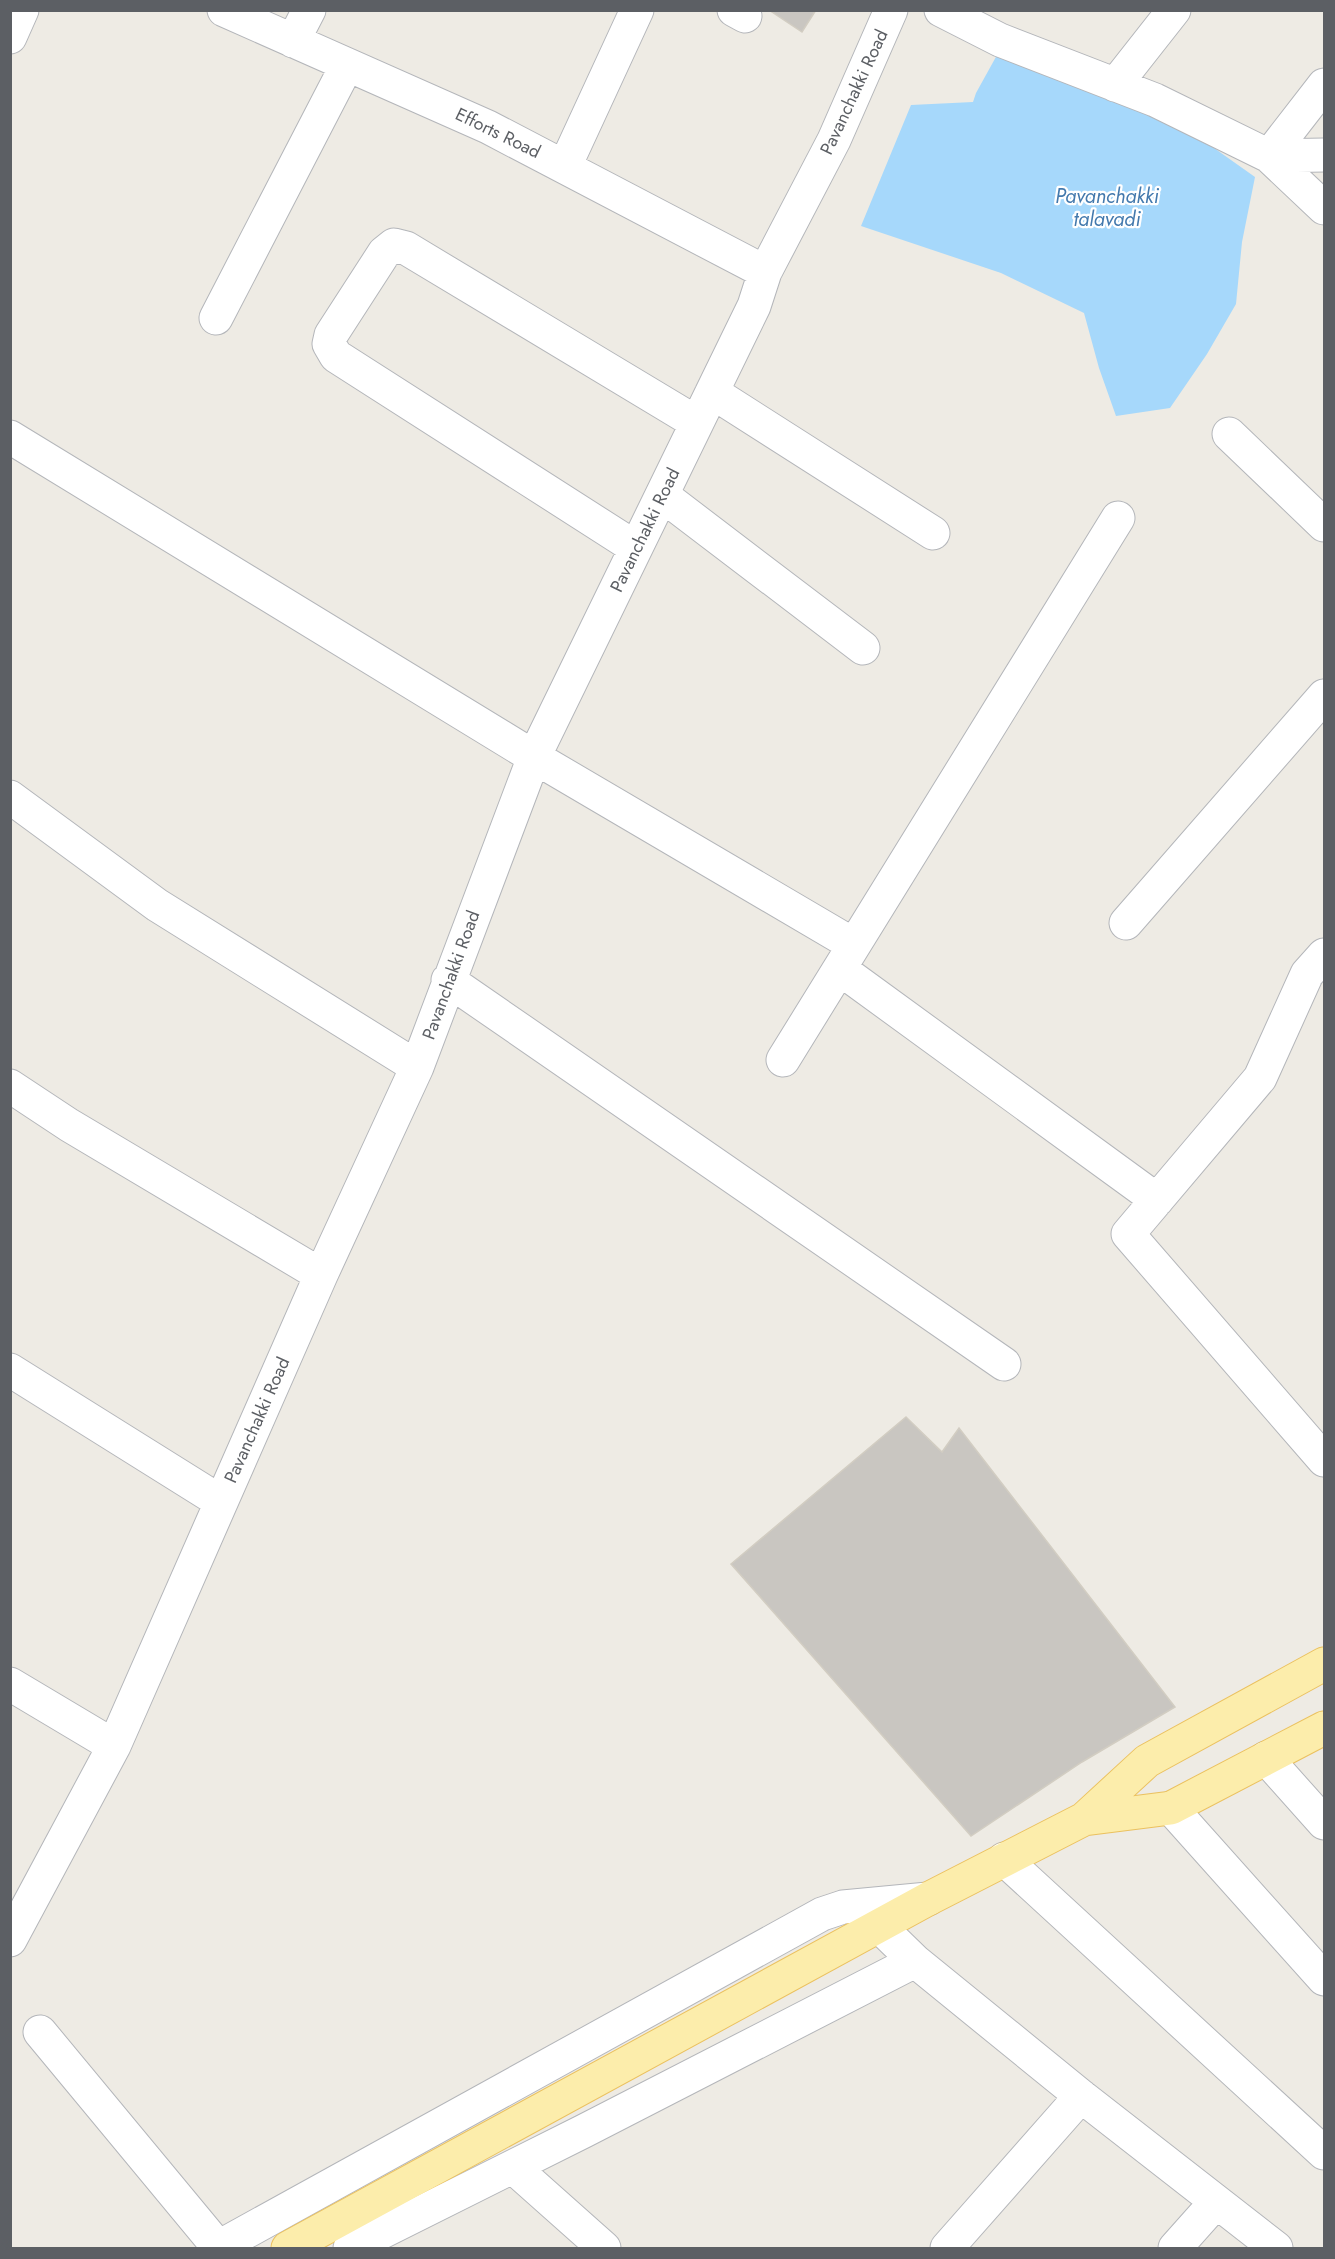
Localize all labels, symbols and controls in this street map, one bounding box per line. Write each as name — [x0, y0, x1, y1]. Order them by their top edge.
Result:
street label: Pavanchakki Road — [814, 25, 894, 159]
street label: Efforts Road — [451, 101, 545, 165]
water label: Pavanchakki talavadi — [1055, 182, 1160, 234]
street label: Pavanchakki Road — [604, 463, 686, 597]
street label: Pavanchakki Road — [416, 907, 486, 1043]
street label: Pavanchakki Road — [218, 1353, 296, 1487]

